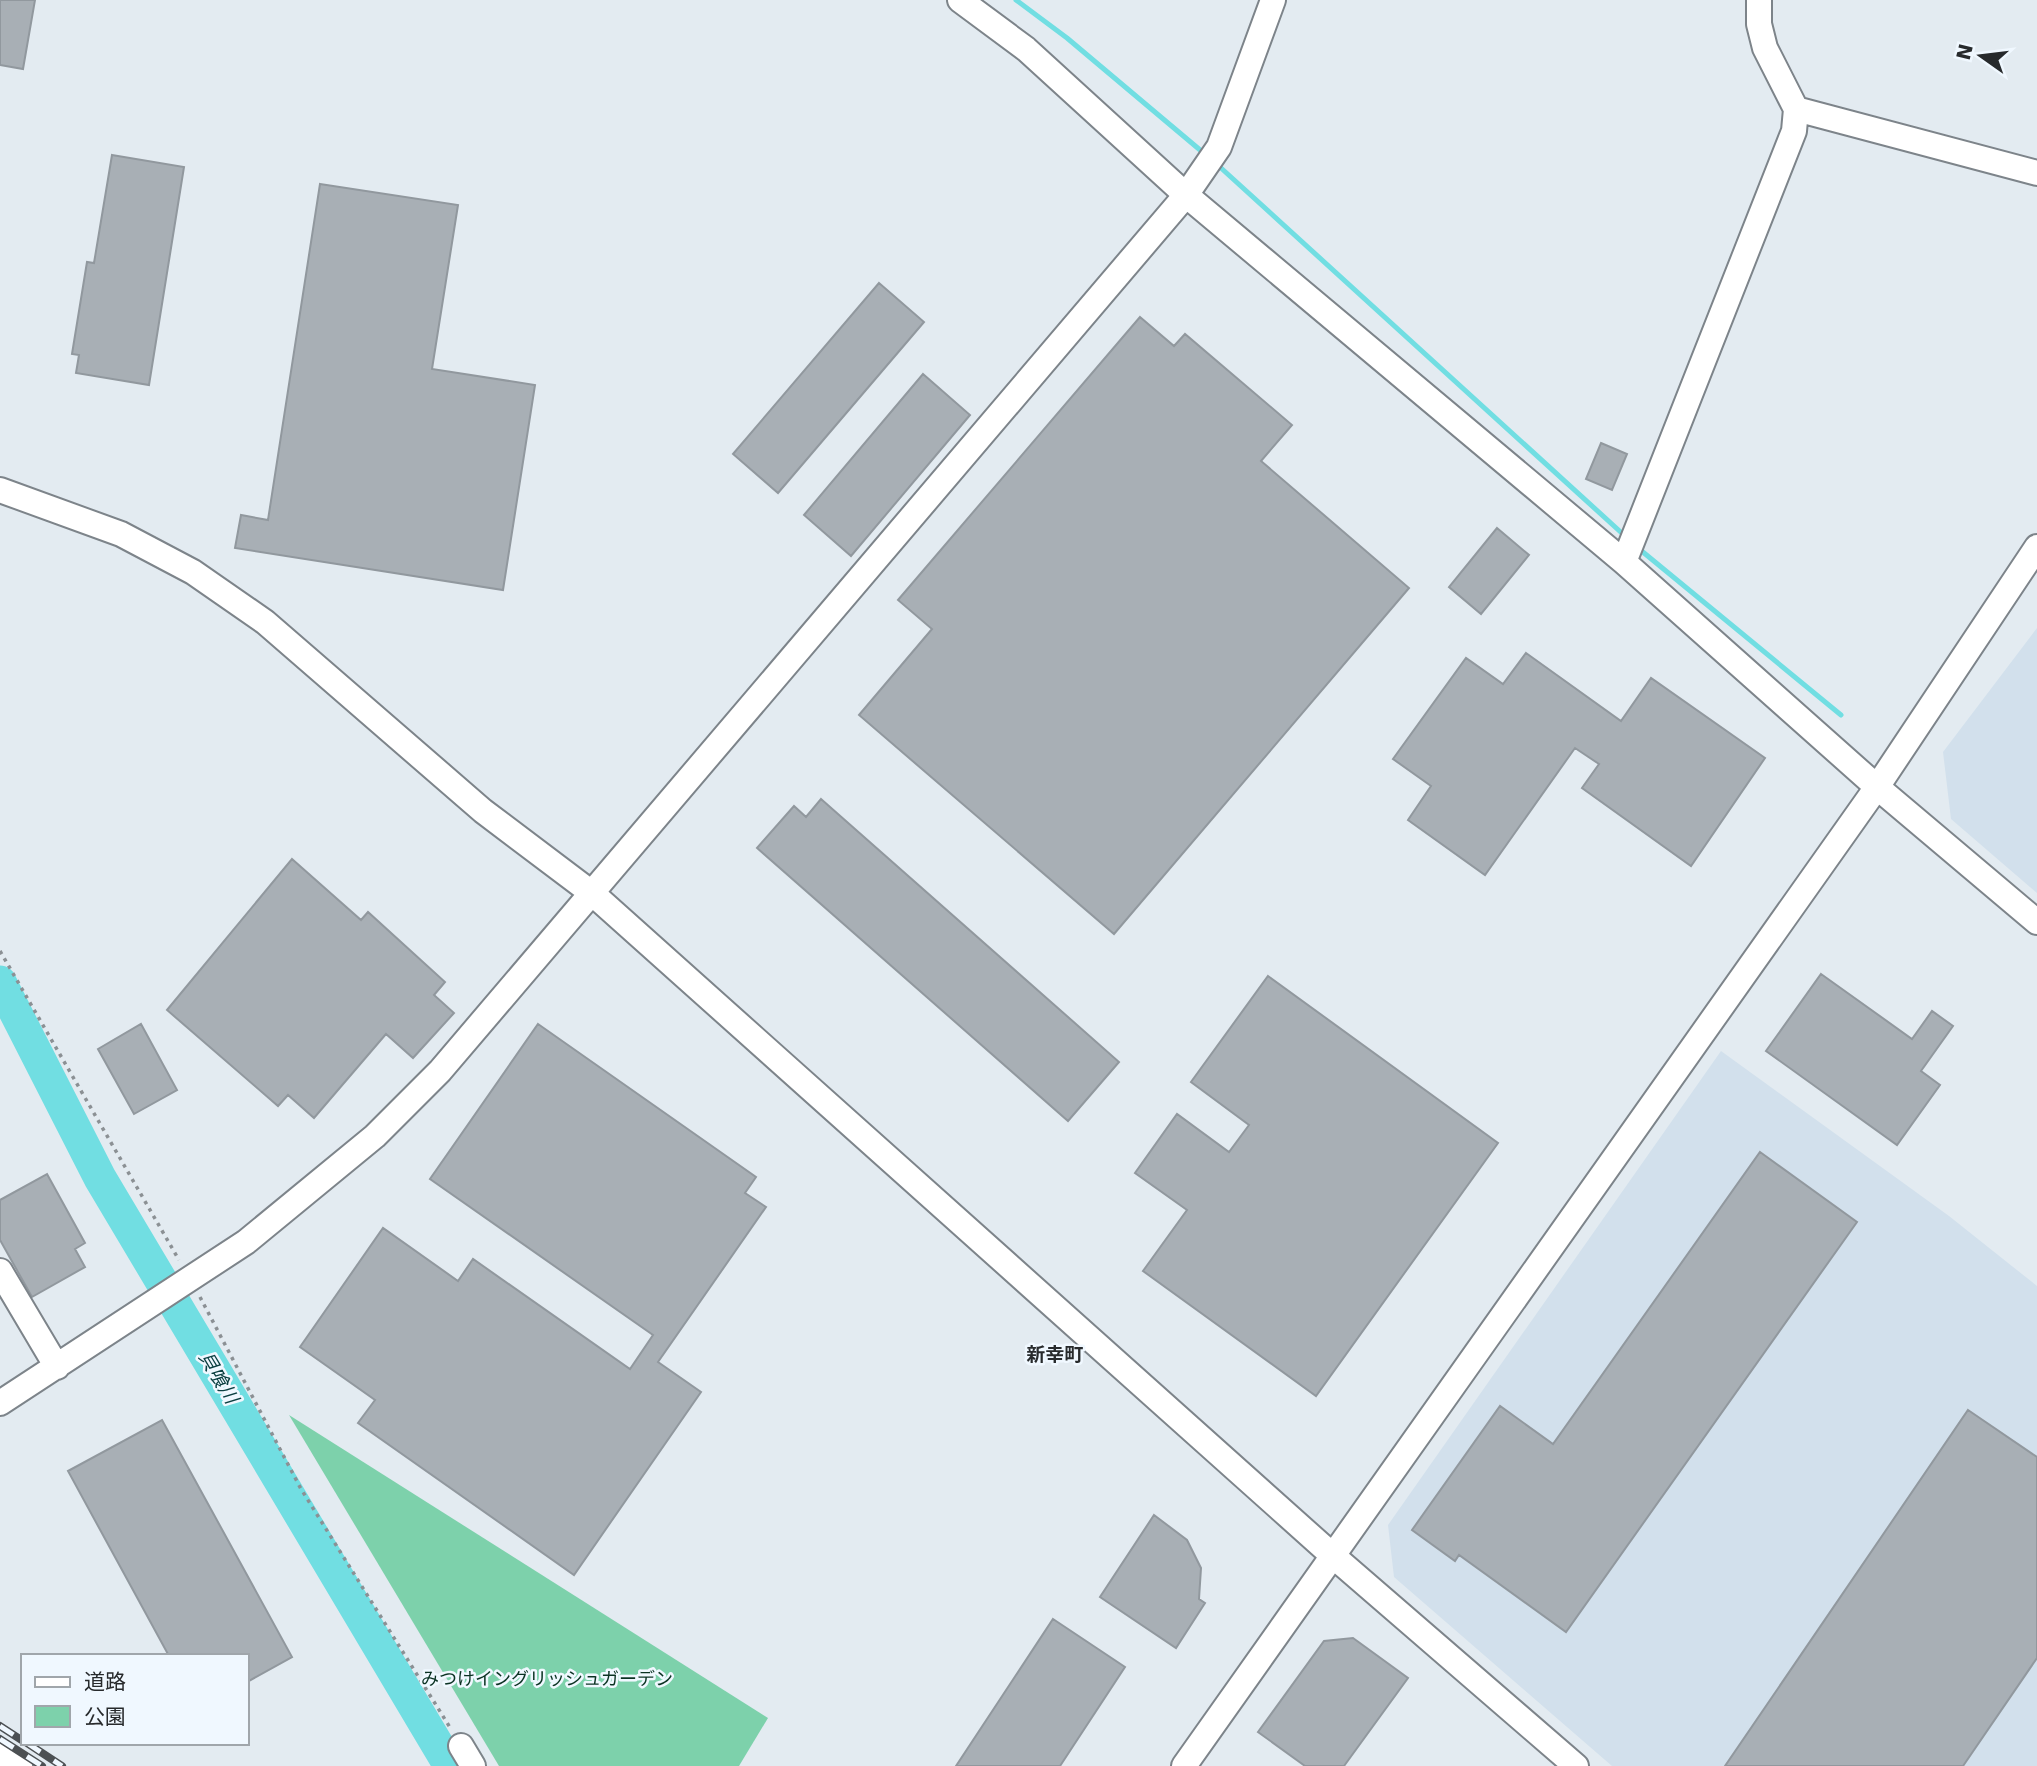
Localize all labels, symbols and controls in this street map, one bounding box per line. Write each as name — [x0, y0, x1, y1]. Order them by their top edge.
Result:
north arrow — [1946, 21, 2016, 91]
text: N — [1952, 42, 1977, 62]
district label: 新幸町 — [1026, 1343, 1084, 1365]
water label: 貝喰川 — [195, 1347, 244, 1409]
legend — [21, 1654, 248, 1745]
park label: みつけイングリッシュガーデン — [421, 1668, 673, 1689]
text: 道路 — [84, 1670, 126, 1694]
text: 公園 — [84, 1705, 126, 1729]

